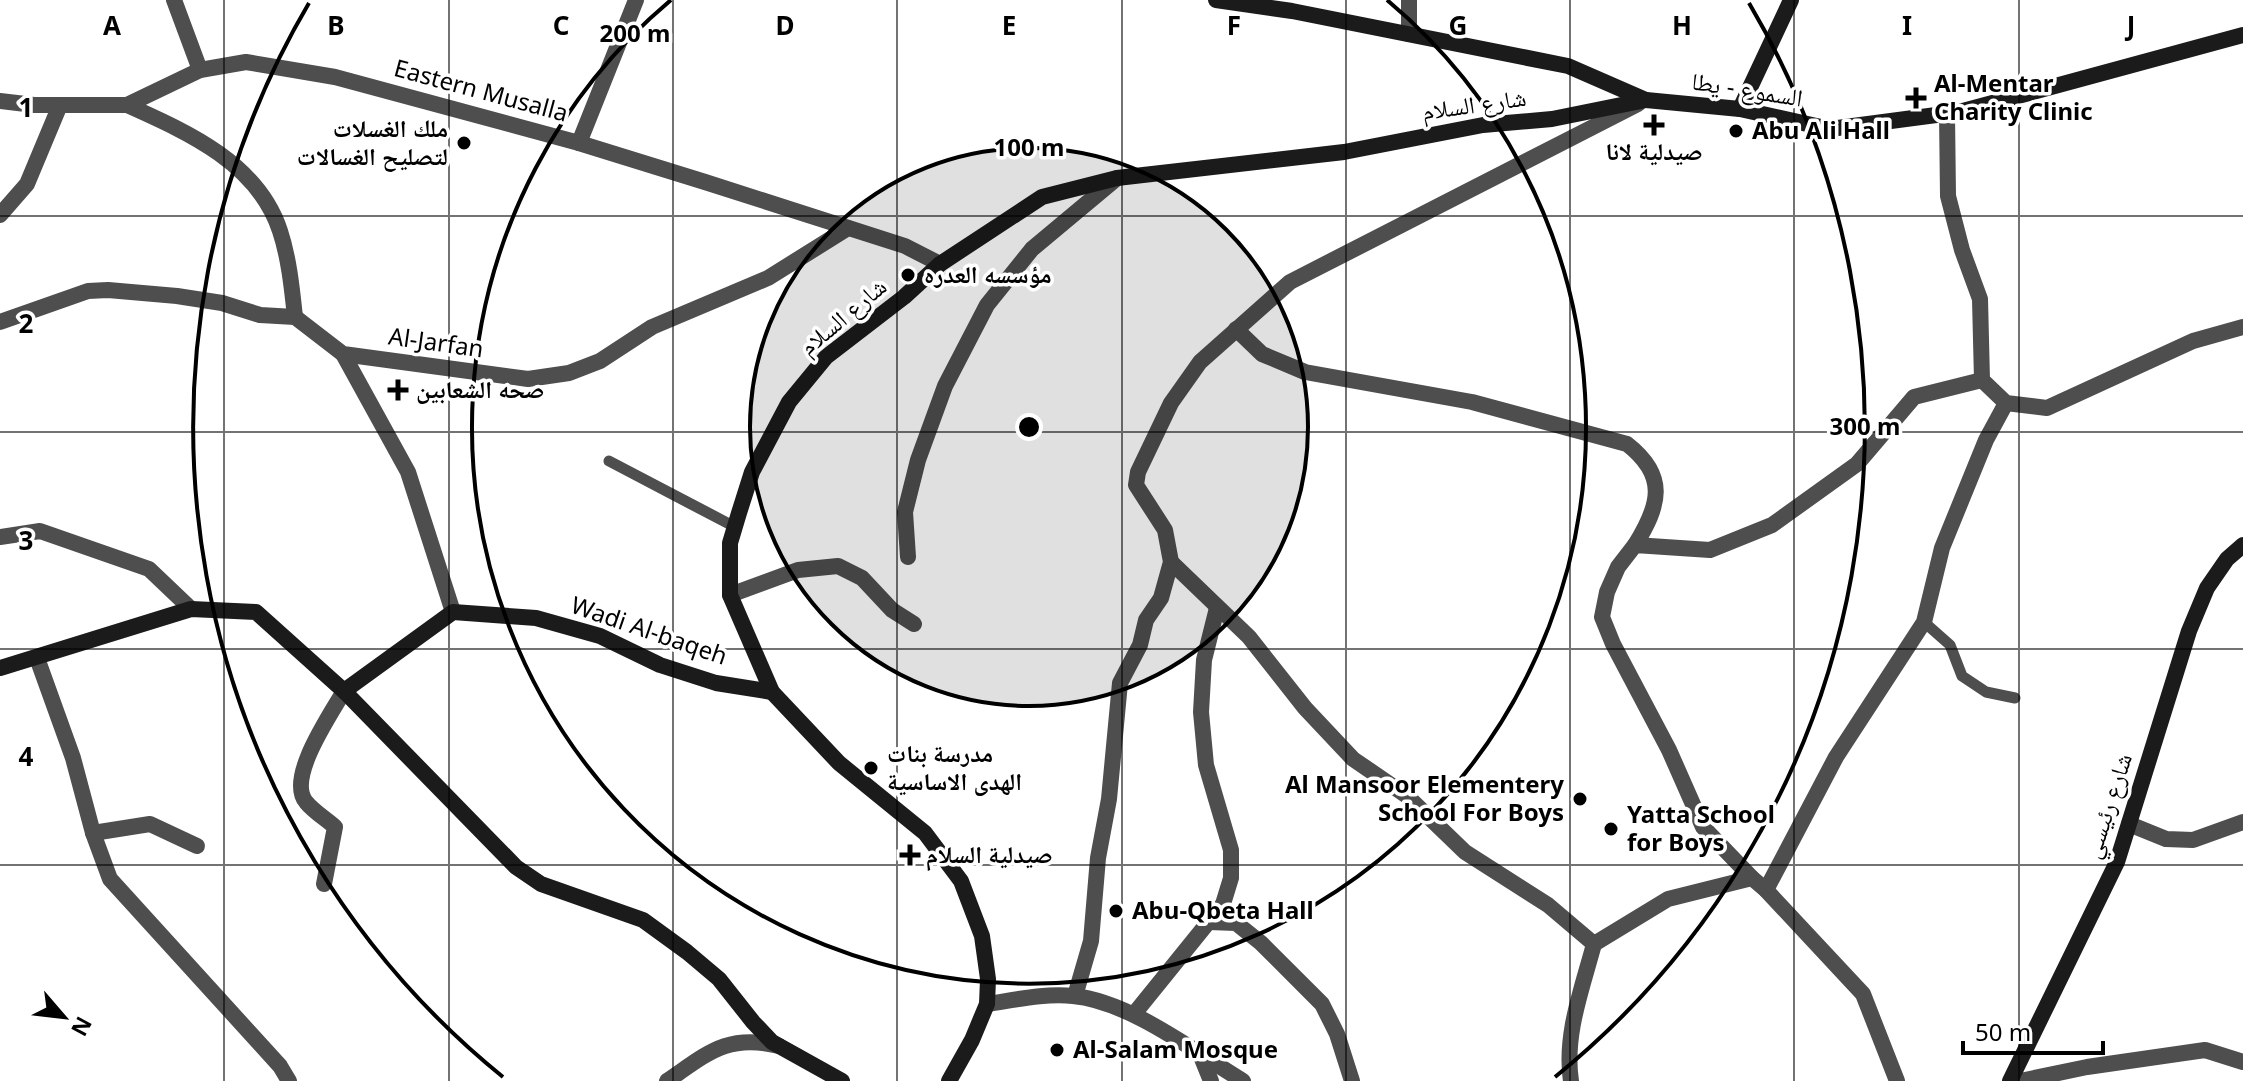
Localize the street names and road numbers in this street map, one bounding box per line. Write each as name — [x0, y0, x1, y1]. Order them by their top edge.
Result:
street label: Eastern Musalla — [391, 50, 572, 129]
street label: السموع - يطا — [1689, 63, 1805, 114]
street label: شارع السلام — [1420, 80, 1528, 128]
street label: شارع السلام — [791, 269, 893, 363]
street label: Al-Jarfan — [387, 319, 486, 365]
street label: Wadi Al-baqeh — [567, 587, 732, 672]
street label: شارع رئيسي — [2074, 749, 2143, 864]

